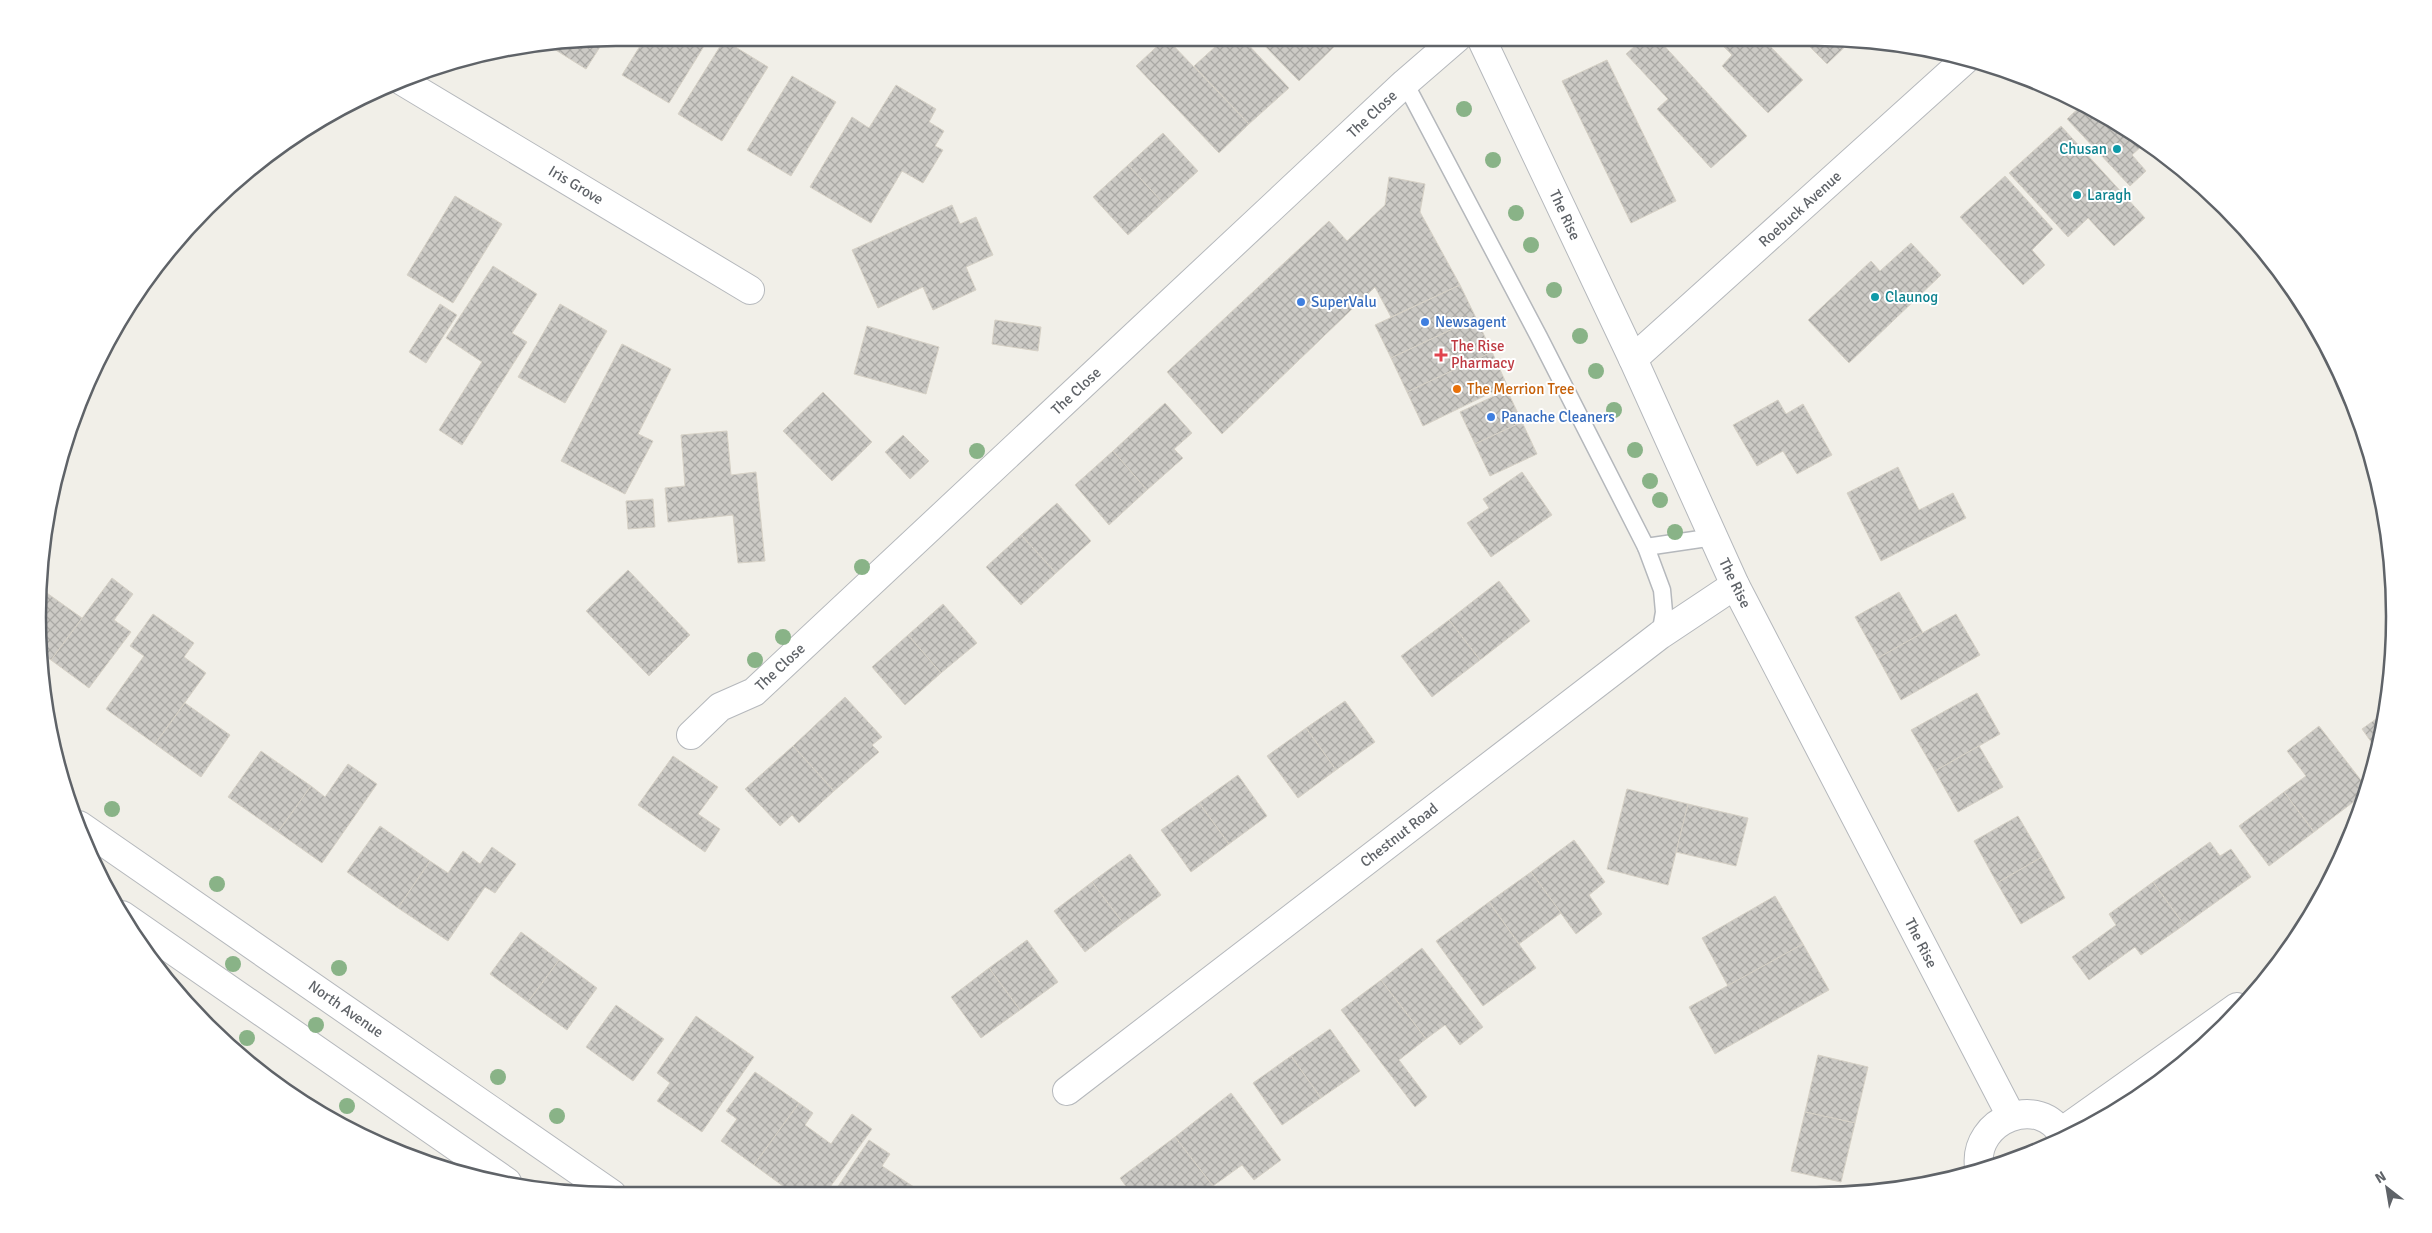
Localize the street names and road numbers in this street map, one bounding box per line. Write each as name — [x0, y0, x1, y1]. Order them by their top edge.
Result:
street label: The Close — [1343, 86, 1401, 142]
street label: Iris Grove — [545, 162, 607, 208]
street label: Roebuck Avenue — [1755, 167, 1845, 251]
street label: The Rise — [1546, 187, 1584, 243]
street label: The Close — [1047, 363, 1105, 419]
street label: The Rise — [1715, 555, 1755, 611]
street label: The Close — [751, 639, 809, 695]
street label: Chestnut Road — [1357, 799, 1441, 871]
street label: The Rise — [1901, 915, 1941, 971]
street label: North Avenue — [305, 977, 387, 1041]

